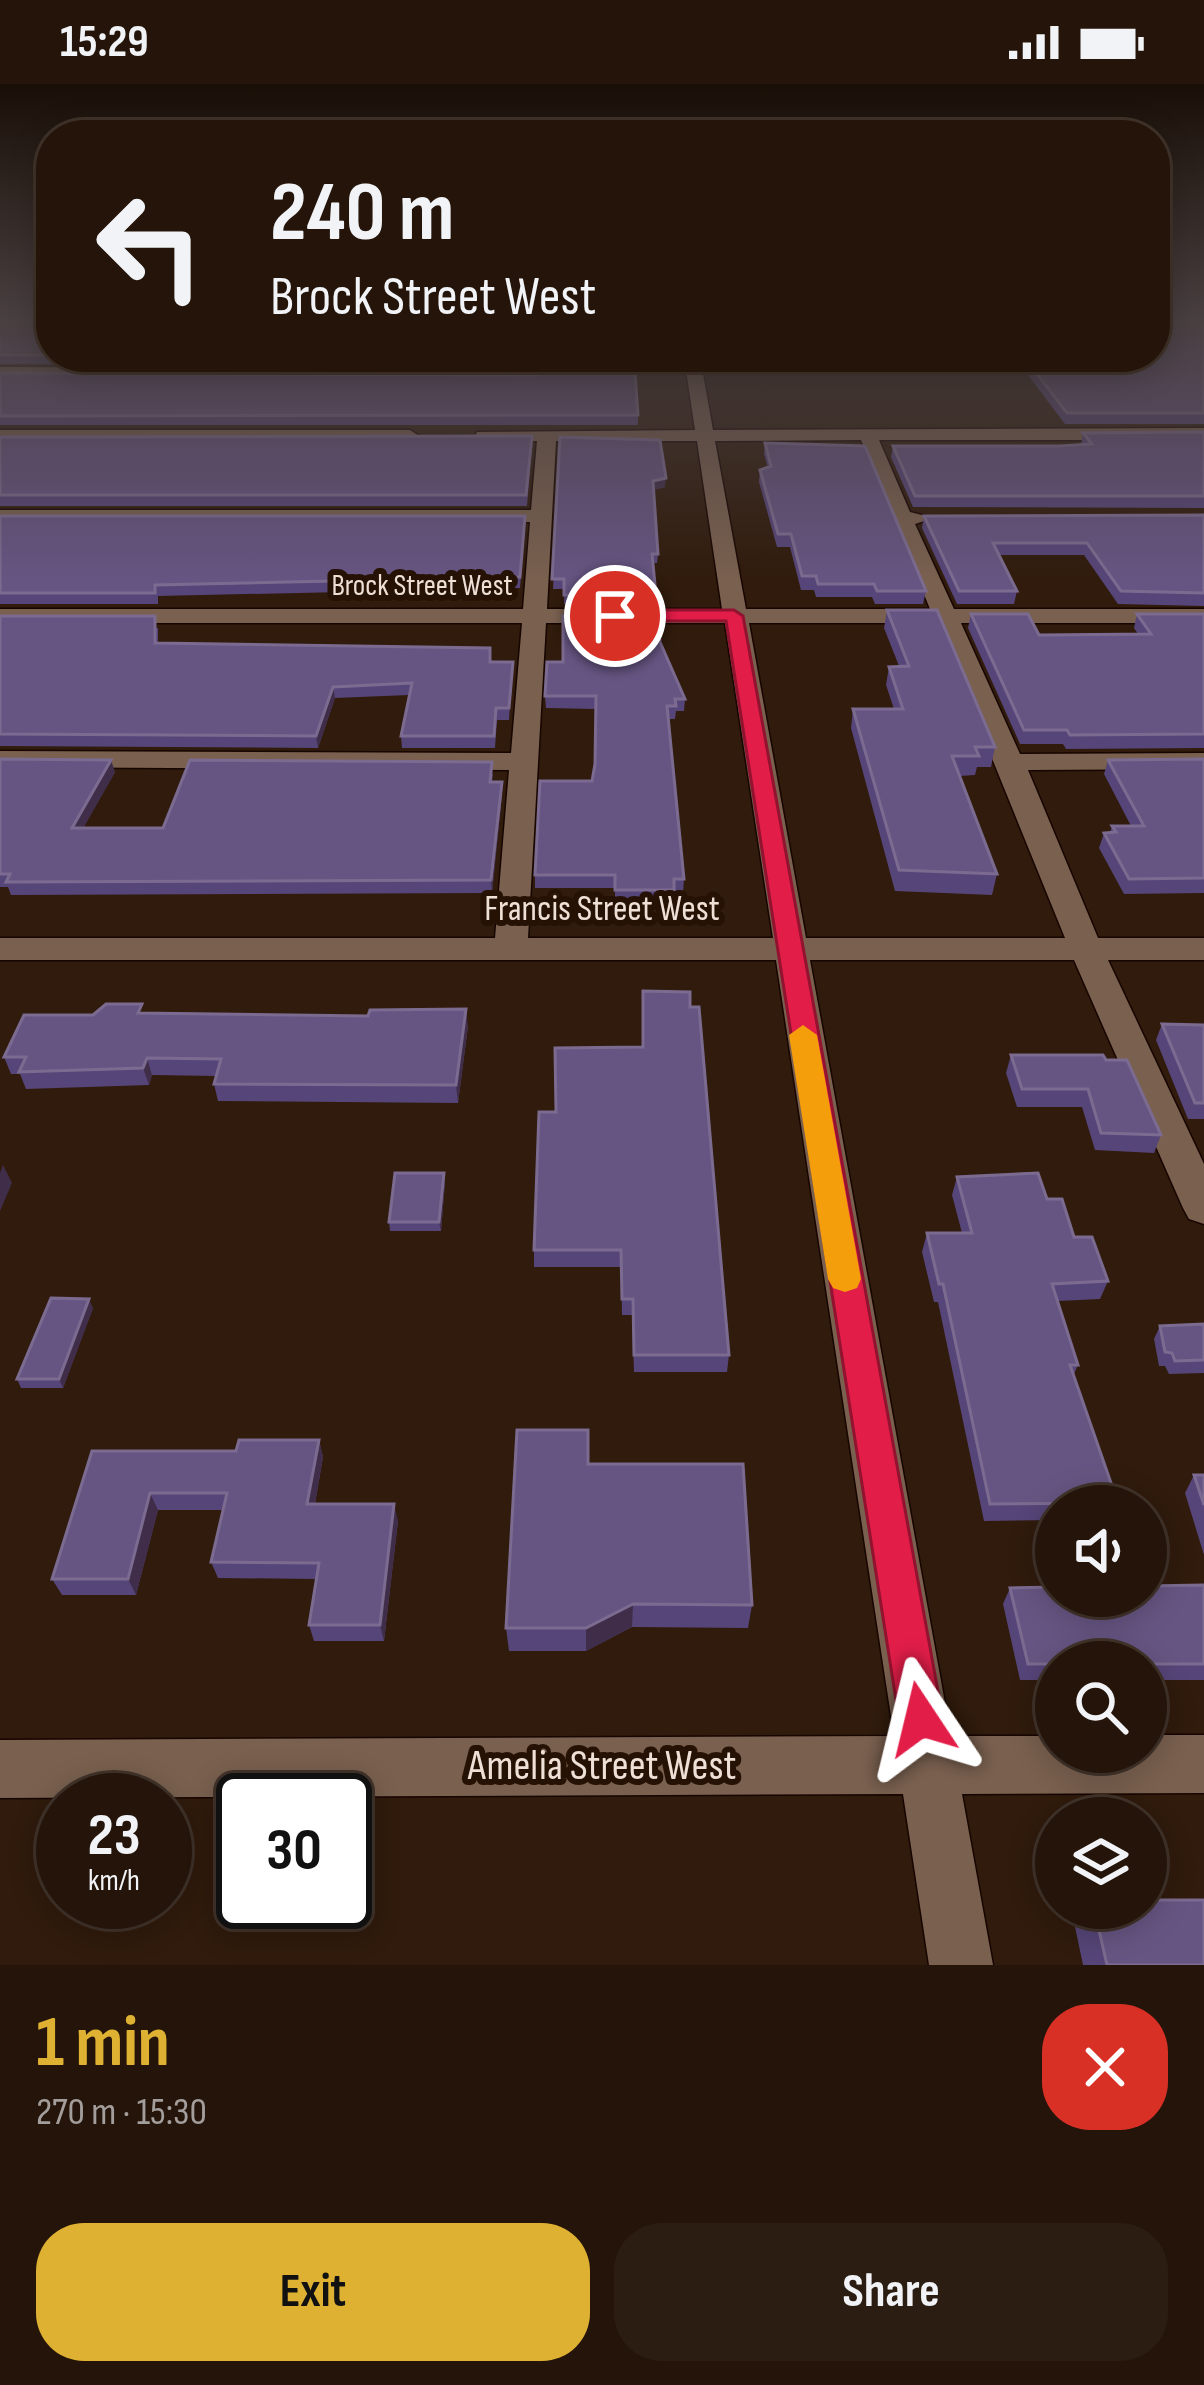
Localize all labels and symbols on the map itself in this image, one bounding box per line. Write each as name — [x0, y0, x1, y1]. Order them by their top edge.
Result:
pin — [564, 565, 666, 667]
street label: Brock Street West — [331, 568, 513, 604]
street label: Francis Street West — [484, 888, 720, 931]
position arrow — [858, 1656, 984, 1782]
street label: Amelia Street West — [467, 1741, 736, 1792]
speed limit sign: 30 — [216, 1773, 372, 1929]

